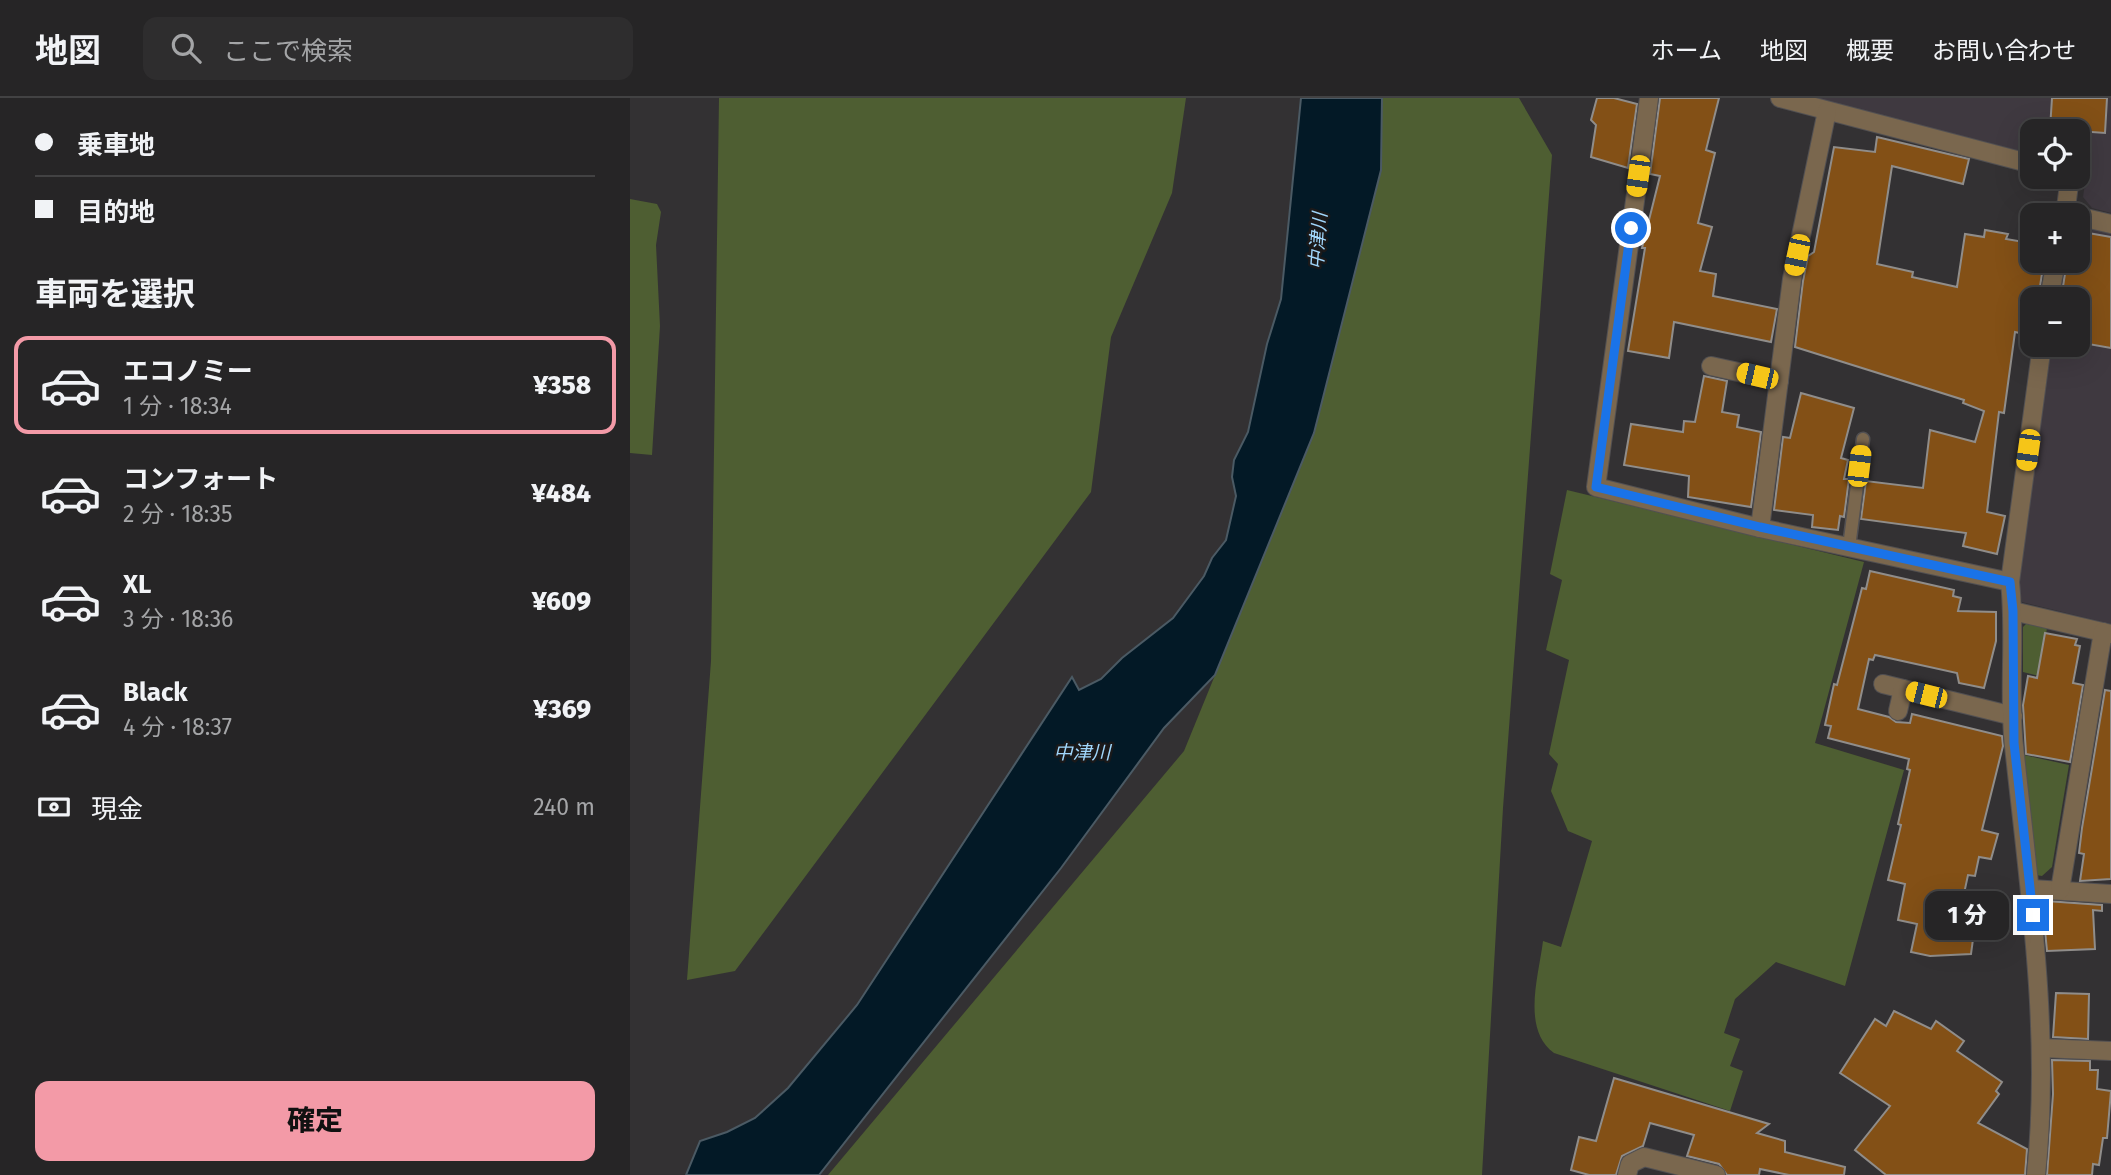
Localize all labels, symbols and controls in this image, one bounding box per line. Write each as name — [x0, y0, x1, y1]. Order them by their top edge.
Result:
search box — [143, 17, 633, 80]
icon: search — [167, 29, 205, 67]
text: 地図 — [35, 31, 101, 71]
text: ここで検索 — [223, 36, 353, 67]
text: ホーム — [1651, 37, 1722, 65]
text: 地図 — [1760, 37, 1808, 65]
text: 概要 — [1846, 37, 1894, 65]
text: お問い合わせ — [1932, 37, 2076, 65]
map controls — [2020, 119, 2090, 357]
button: locate — [2020, 119, 2090, 189]
text: 乗車地 — [77, 130, 155, 161]
car — [1625, 154, 1652, 198]
text: 目的地 — [77, 197, 155, 228]
button: + — [2020, 203, 2090, 273]
water label: 中津川 — [1305, 210, 1332, 270]
route start — [1615, 212, 1647, 244]
car — [1783, 232, 1812, 278]
text: 車両を選択 — [35, 275, 195, 313]
button: − — [2020, 287, 2090, 357]
icon: car — [39, 354, 102, 417]
text: エコノミー — [123, 356, 253, 387]
car — [1735, 361, 1780, 391]
text: ¥358 — [533, 370, 591, 401]
text: 1 分 · 18:34 — [123, 392, 232, 420]
car — [2015, 428, 2042, 472]
car — [1847, 444, 1872, 488]
icon: car — [39, 462, 102, 525]
text: コンフォート — [123, 464, 278, 495]
text: ¥484 — [531, 478, 591, 509]
text: 2 分 · 18:35 — [123, 500, 233, 528]
text: XL — [123, 569, 151, 600]
icon: car — [39, 570, 102, 633]
text: ¥609 — [532, 586, 591, 617]
text: 3 分 · 18:36 — [123, 605, 233, 633]
text: Black — [123, 677, 188, 708]
icon: car — [39, 678, 102, 741]
car — [1904, 680, 1949, 710]
text: ¥369 — [533, 694, 591, 725]
text: 4 分 · 18:37 — [123, 713, 232, 741]
water label: 中津川 — [1053, 741, 1112, 764]
icon: cash — [35, 788, 73, 826]
text: 240 m — [533, 793, 595, 821]
text: 現金 — [91, 794, 143, 825]
callout: 1 分 — [1924, 890, 2008, 940]
route end — [2017, 899, 2049, 931]
text: 1 分 — [1947, 901, 1987, 929]
button: 確定 — [35, 1081, 595, 1161]

